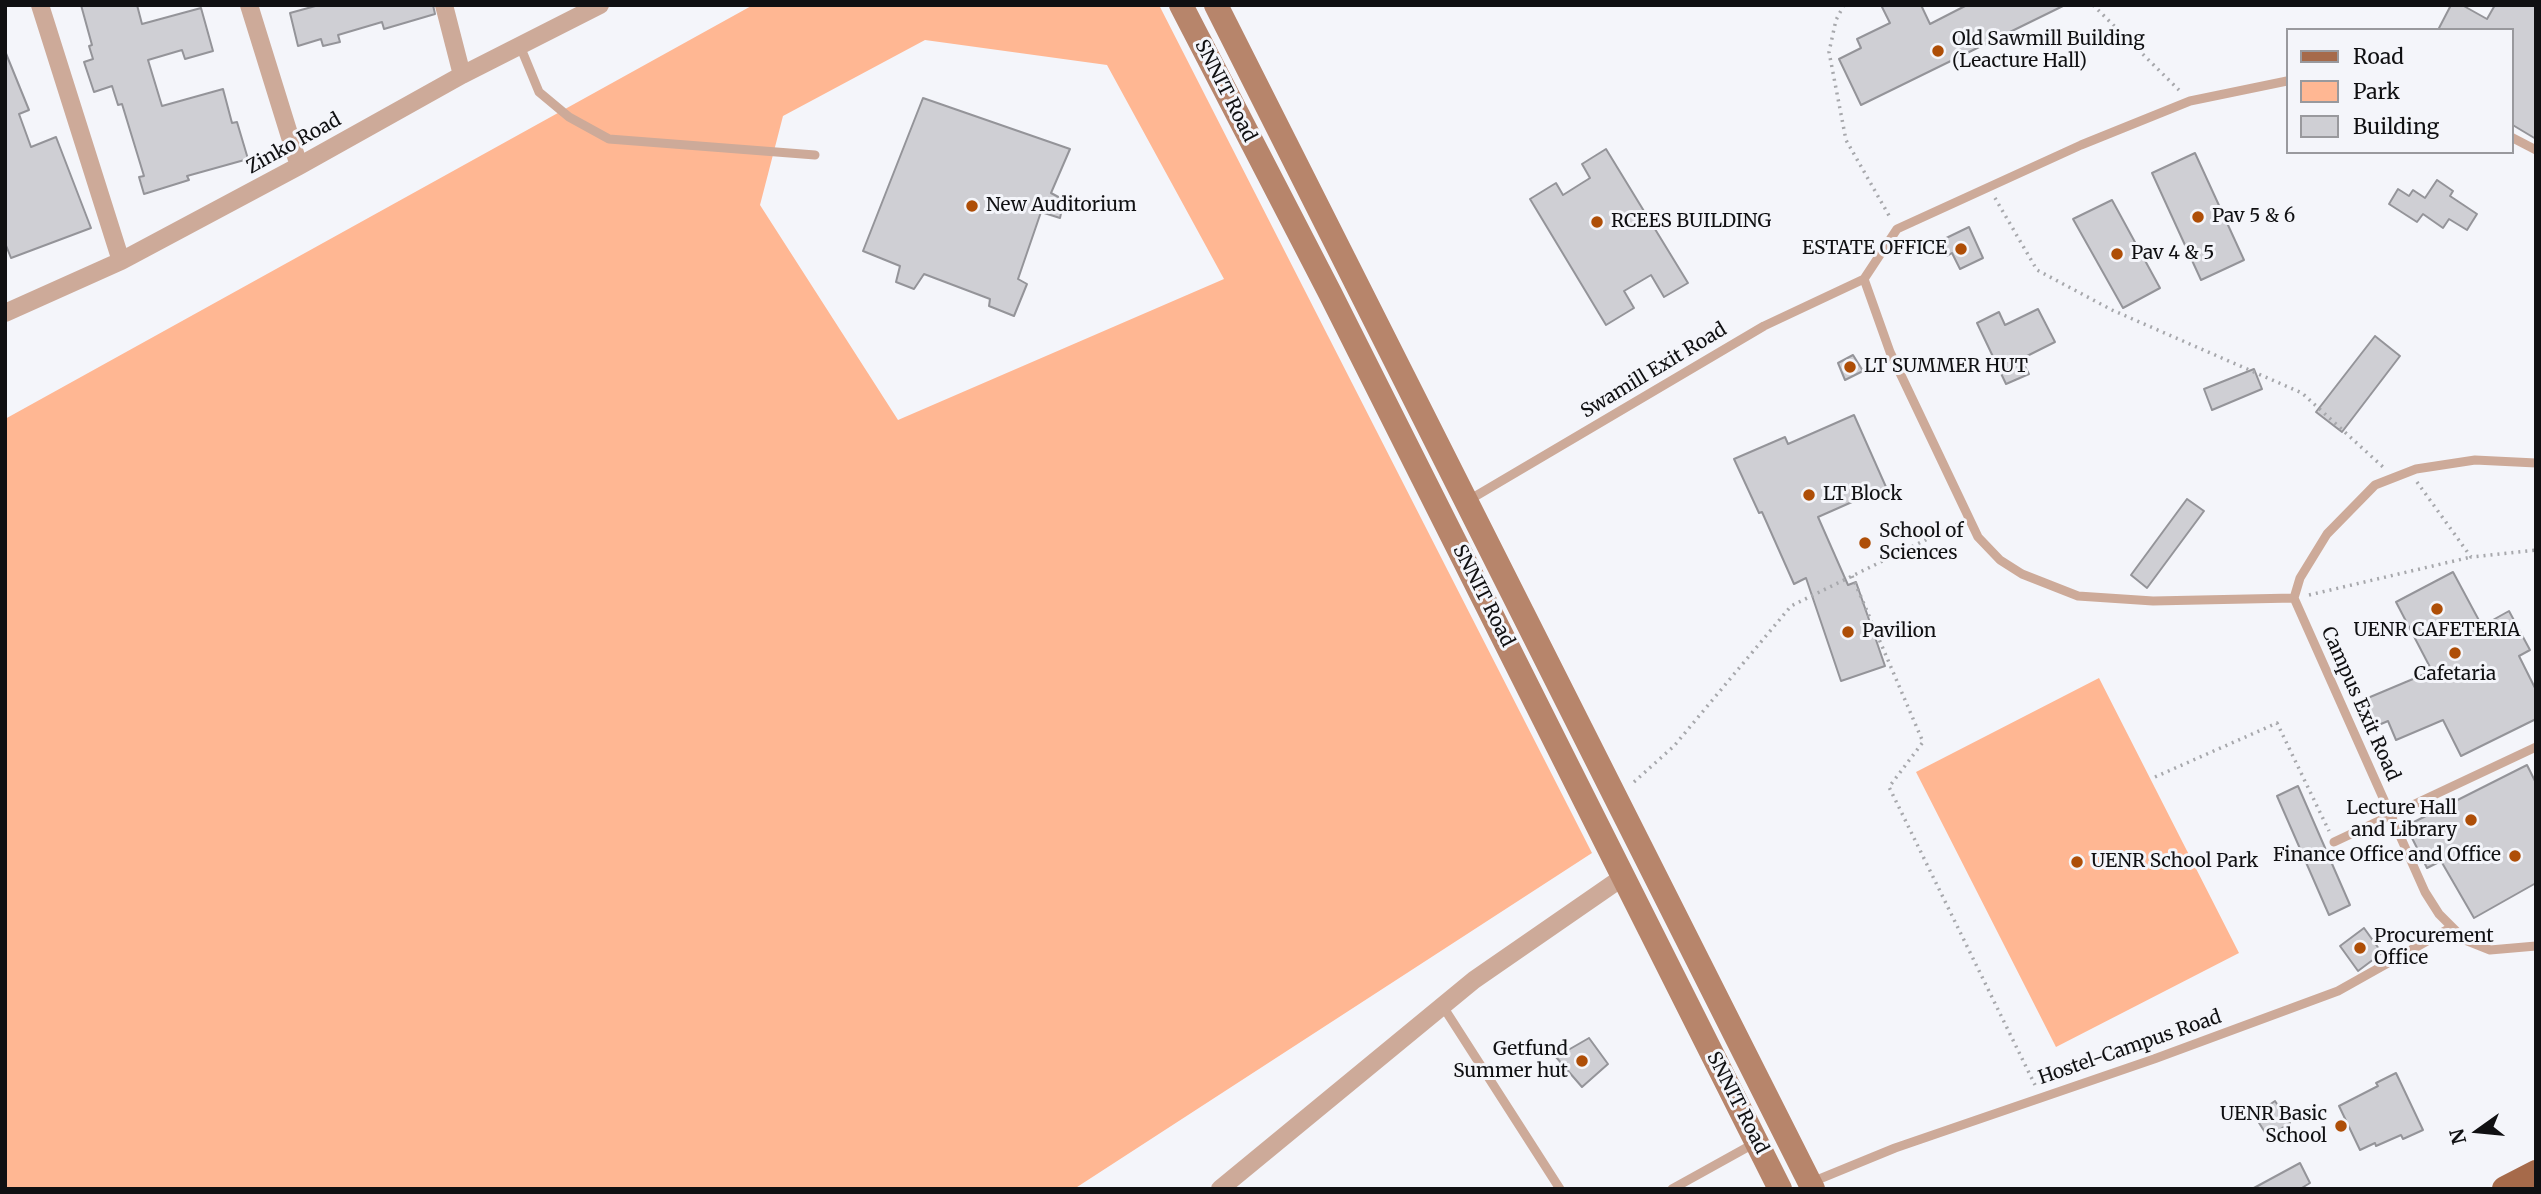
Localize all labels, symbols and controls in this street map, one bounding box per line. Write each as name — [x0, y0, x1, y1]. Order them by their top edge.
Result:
legend — [2286, 28, 2513, 154]
place label: Old Sawmill Building (Leacture Hall) — [1952, 29, 2145, 73]
street label: SNNIT Road — [1189, 36, 1261, 146]
marker: Old Sawmill Building (Leacture Hall) — [1930, 43, 1946, 59]
text: Road — [2353, 43, 2404, 70]
text: Park — [2353, 78, 2400, 105]
street label: Zinko Road — [243, 109, 345, 179]
text: Building — [2353, 113, 2439, 140]
place label: New Auditorium — [986, 195, 1137, 217]
marker: New Auditorium — [964, 198, 980, 214]
place label: Pav 5 & 6 — [2212, 206, 2295, 228]
marker: Pav 5 & 6 — [2190, 209, 2206, 225]
place label: RCEES BUILDING — [1611, 211, 1771, 233]
marker: RCEES BUILDING — [1589, 214, 1605, 230]
place label: ESTATE OFFICE — [1802, 238, 1947, 260]
marker: ESTATE OFFICE — [1953, 241, 1969, 257]
place label: Pav 4 & 5 — [2131, 243, 2214, 265]
marker: Pav 4 & 5 — [2109, 246, 2125, 262]
street label: Swamill Exit Road — [1577, 318, 1731, 424]
place label: LT SUMMER HUT — [1864, 356, 2028, 378]
marker: LT SUMMER HUT — [1842, 359, 1858, 375]
place label: LT Block — [1823, 484, 1902, 506]
marker: LT Block — [1801, 487, 1817, 503]
place label: School of Sciences — [1879, 521, 1963, 565]
marker: School of Sciences — [1857, 535, 1873, 551]
street label: SNNIT Road — [1447, 541, 1519, 651]
marker: UENR CAFETERIA — [2429, 601, 2445, 617]
place label: UENR CAFETERIA — [2354, 620, 2520, 642]
place label: Pavilion — [1862, 621, 1936, 643]
street label: Campus Exit Road — [2316, 623, 2404, 785]
marker: Pavilion — [1840, 624, 1856, 640]
marker: Cafetaria — [2447, 645, 2463, 661]
place label: Cafetaria — [2414, 664, 2496, 686]
place label: Lecture Hall and Library — [2346, 798, 2457, 842]
marker: Lecture Hall and Library — [2463, 812, 2479, 828]
place label: Finance Office and Office — [2273, 845, 2501, 867]
marker: Finance Office and Office — [2507, 848, 2523, 864]
place label: UENR School Park — [2091, 851, 2258, 873]
marker: UENR School Park — [2069, 854, 2085, 870]
place label: Procurement Office — [2374, 926, 2494, 970]
marker: Procurement Office — [2352, 940, 2368, 956]
street label: Hostel-Campus Road — [2035, 1006, 2225, 1090]
place label: Getfund Summer hut — [1453, 1039, 1568, 1083]
street label: SNNIT Road — [1701, 1048, 1773, 1158]
marker: Getfund Summer hut — [1574, 1053, 1590, 1069]
north arrow — [2443, 1096, 2513, 1166]
place label: UENR Basic School — [2220, 1104, 2327, 1148]
marker: UENR Basic School — [2333, 1118, 2349, 1134]
text: N — [2444, 1126, 2471, 1147]

